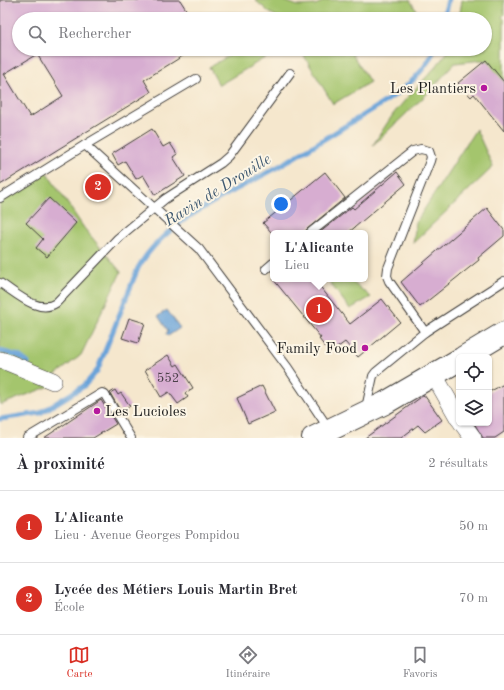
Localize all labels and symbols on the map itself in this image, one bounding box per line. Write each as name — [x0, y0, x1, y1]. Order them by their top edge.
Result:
place label: Les Plantiers — [390, 82, 476, 97]
marker: Les Plantiers — [479, 83, 489, 93]
water label: Ravin de Drouille — [161, 151, 275, 230]
pin: 2 — [85, 172, 111, 202]
your location — [271, 194, 291, 214]
pin: 1 — [306, 295, 332, 325]
place label: Family Food — [276, 342, 357, 357]
marker: Family Food — [360, 343, 370, 353]
house number: 552 — [157, 372, 179, 385]
place label: Les Lucioles — [105, 405, 186, 420]
marker: Les Lucioles — [92, 406, 102, 416]

